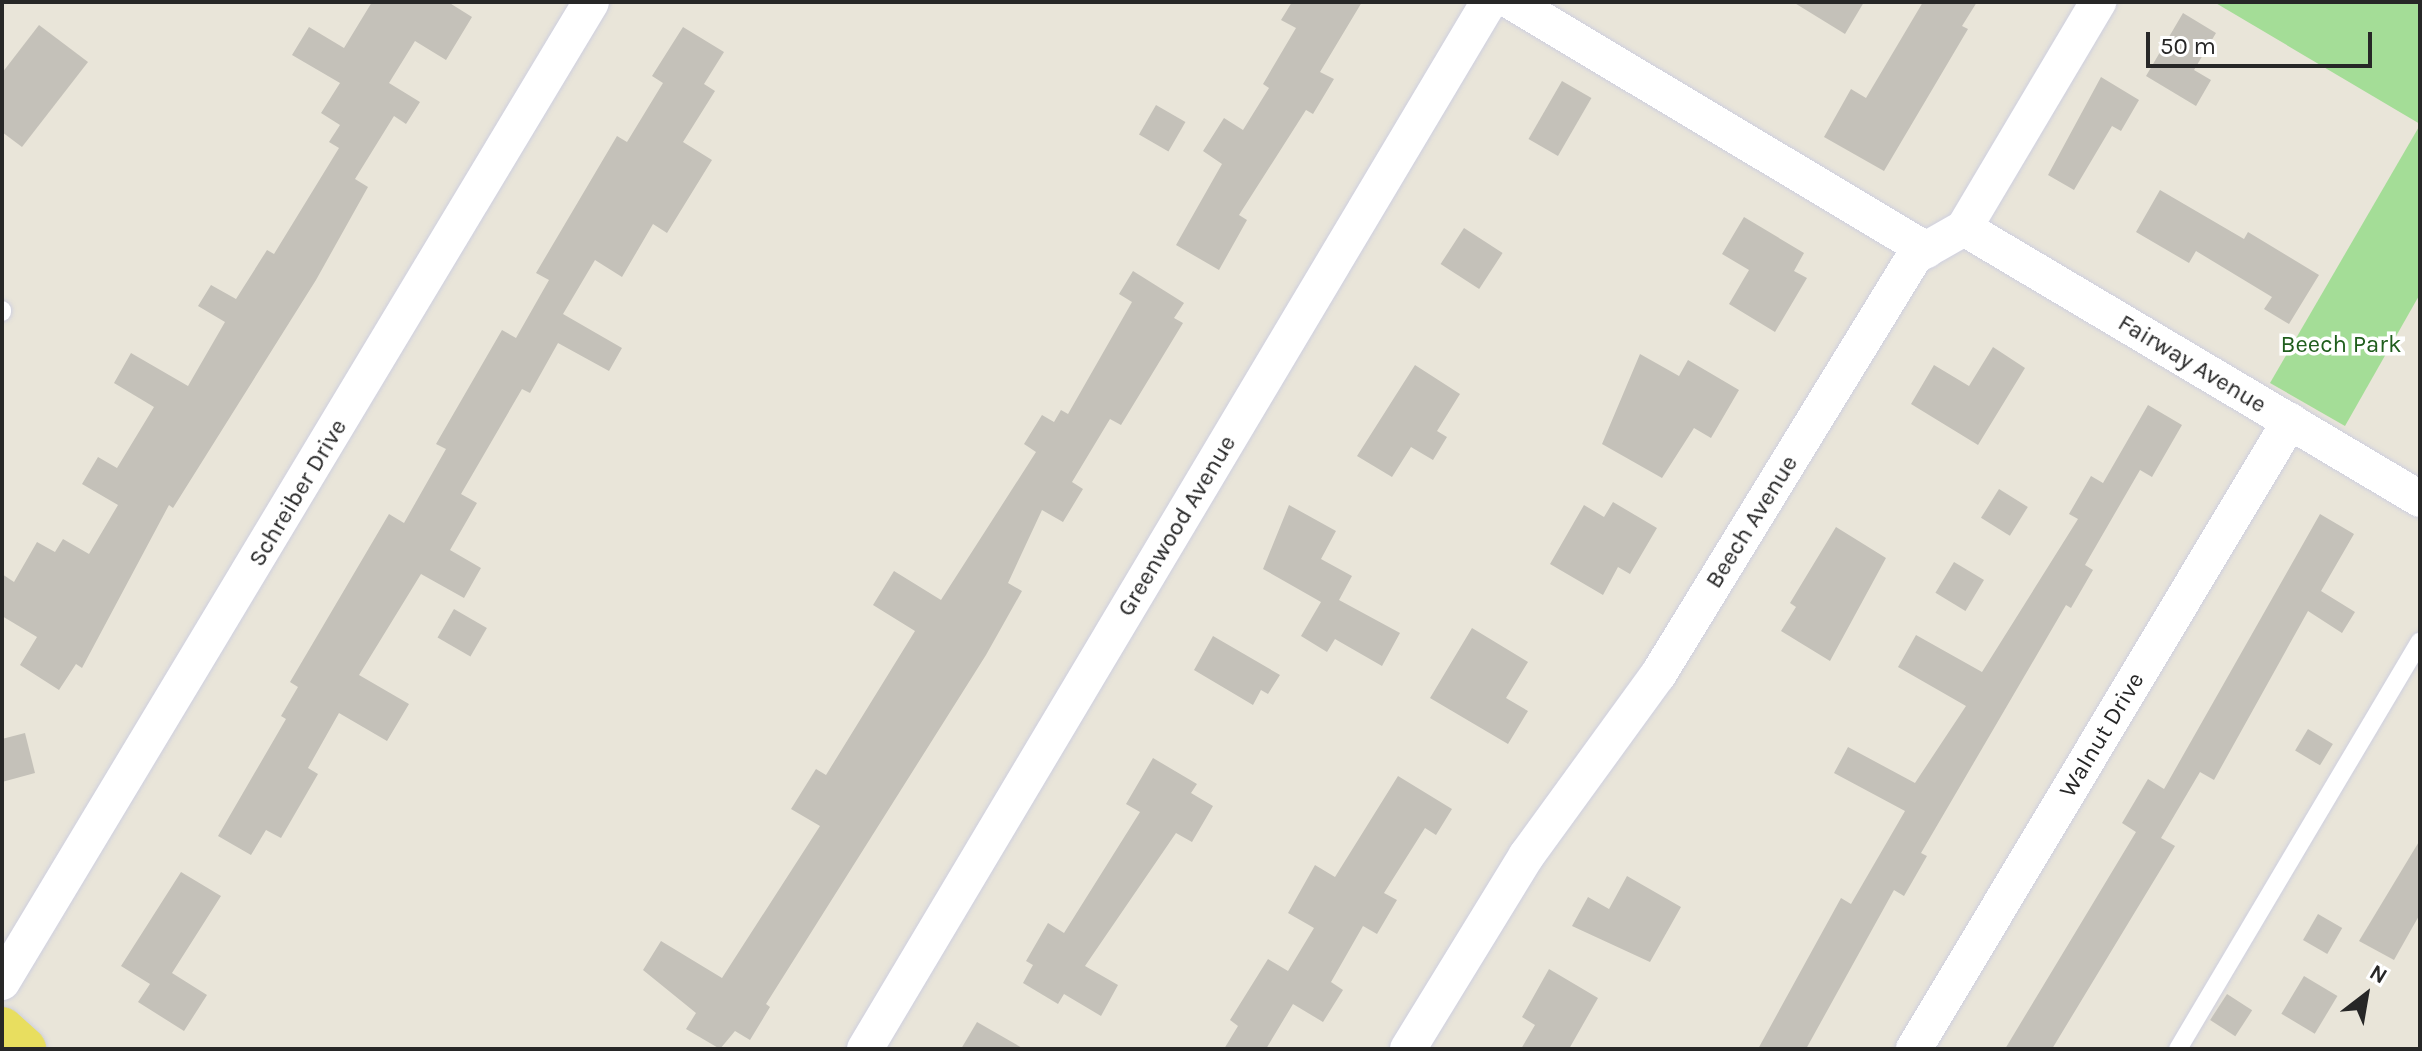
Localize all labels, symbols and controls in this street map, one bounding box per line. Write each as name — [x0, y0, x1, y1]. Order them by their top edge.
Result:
scale bar — [2150, 16, 2376, 66]
text: 50 m — [2160, 32, 2216, 60]
street label: Fairway Avenue — [2113, 309, 2271, 419]
park label: Beech Park — [2281, 331, 2401, 359]
street label: Schreiber Drive — [243, 414, 353, 572]
street label: Greenwood Avenue — [1112, 430, 1242, 622]
street label: Beech Avenue — [1700, 450, 1804, 594]
street label: Walnut Drive — [2053, 667, 2151, 803]
north arrow — [2326, 955, 2406, 1035]
text: N — [2365, 959, 2392, 990]

